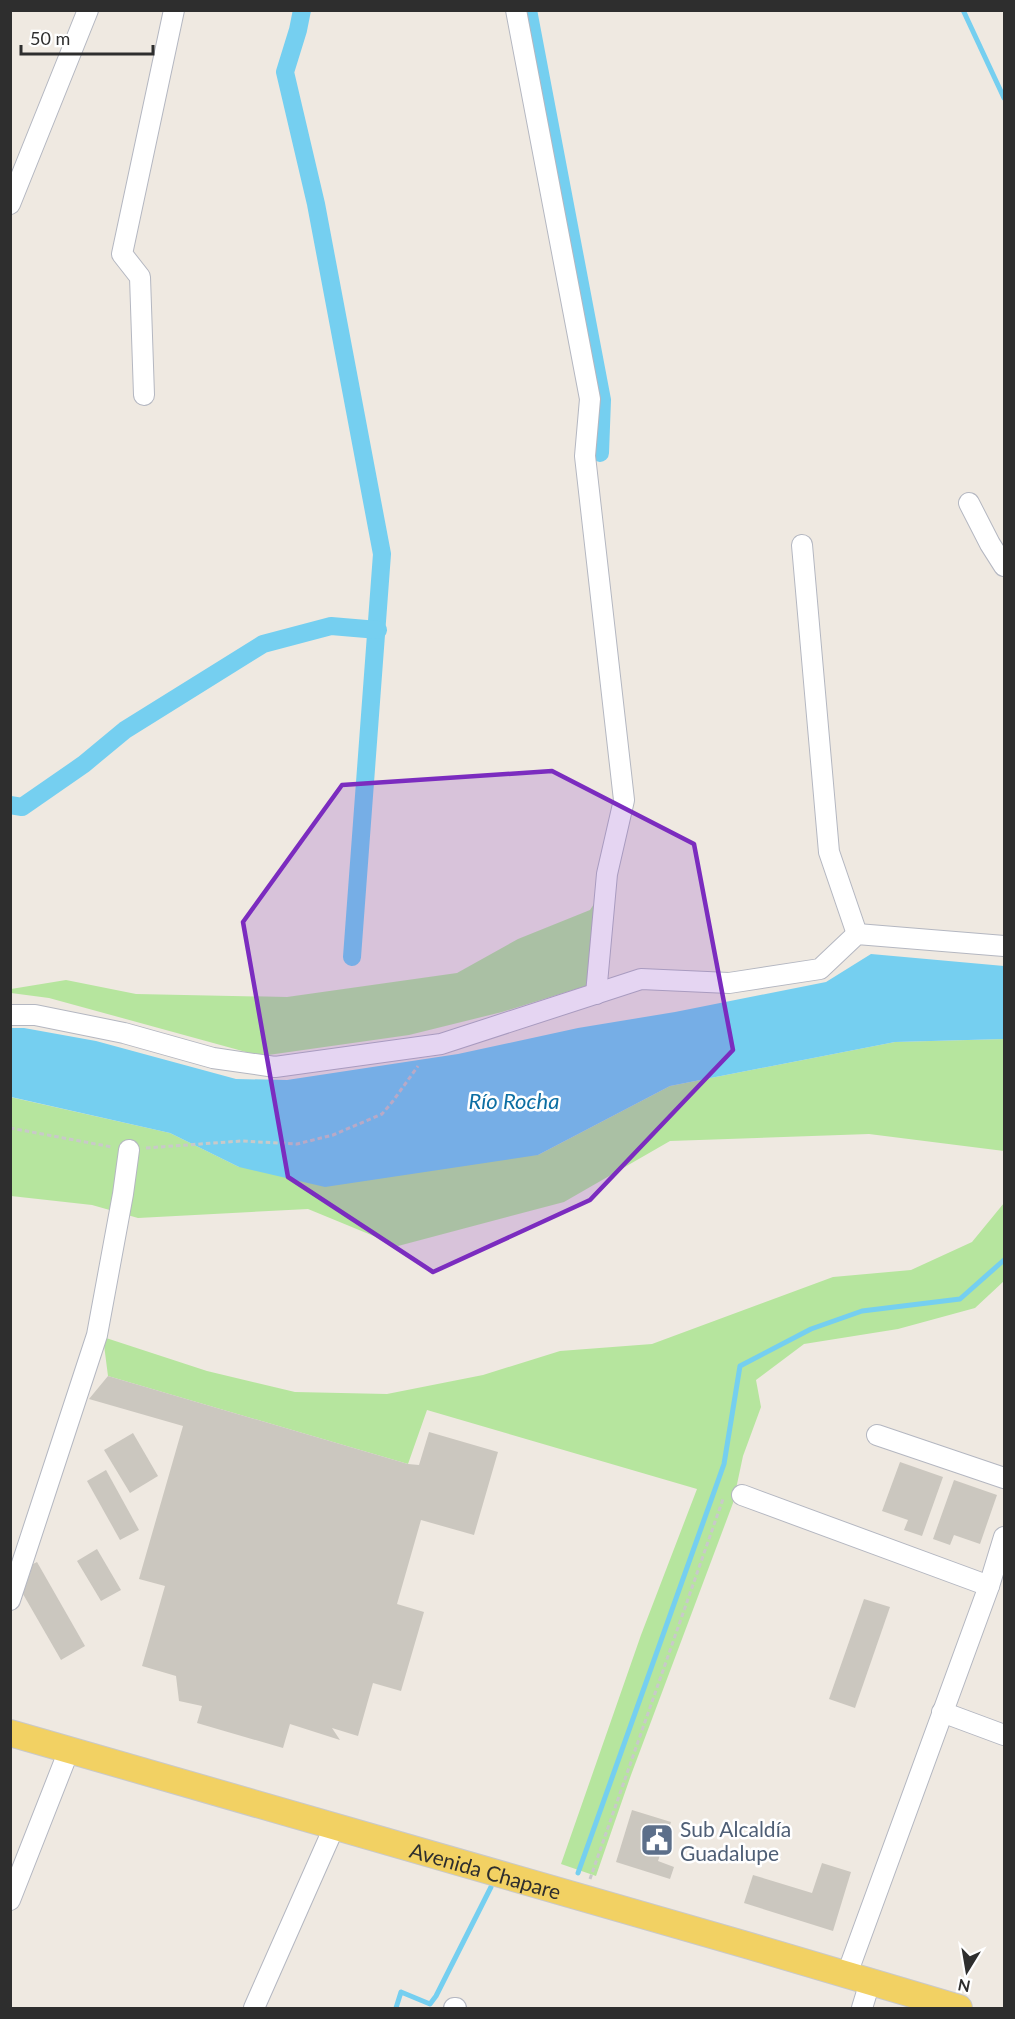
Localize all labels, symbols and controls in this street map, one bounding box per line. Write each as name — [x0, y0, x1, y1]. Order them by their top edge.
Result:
scale bar — [21, 18, 153, 56]
text: 50 m — [30, 27, 70, 49]
water label: Río Rocha — [469, 1087, 559, 1114]
place label: Sub Alcaldía Guadalupe — [680, 1816, 791, 1865]
public building icon: Sub Alcaldía Guadalupe — [639, 1822, 675, 1858]
street label: Avenida Chapare — [407, 1836, 564, 1904]
north arrow — [937, 1941, 997, 2001]
text: N — [956, 1976, 972, 1997]

